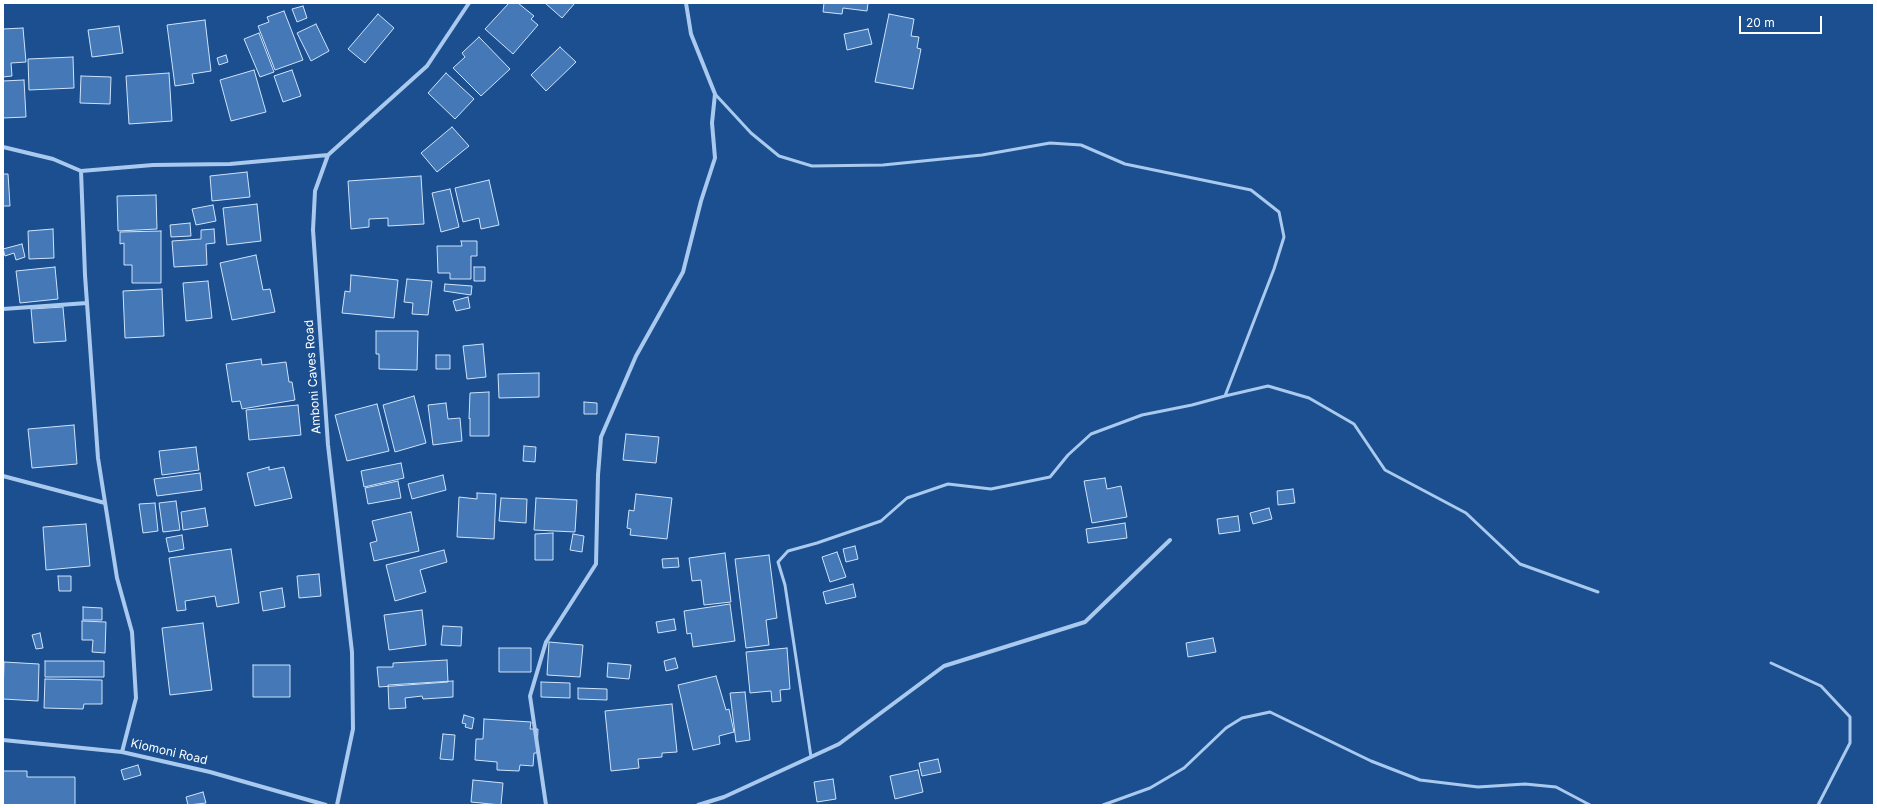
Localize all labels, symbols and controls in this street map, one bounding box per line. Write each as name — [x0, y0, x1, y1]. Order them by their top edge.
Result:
scale bar — [1741, 8, 1824, 34]
text: 20 m — [1746, 15, 1775, 30]
street label: Amboni Caves Road — [302, 320, 324, 434]
street label: Kiomoni Road — [129, 736, 209, 768]

